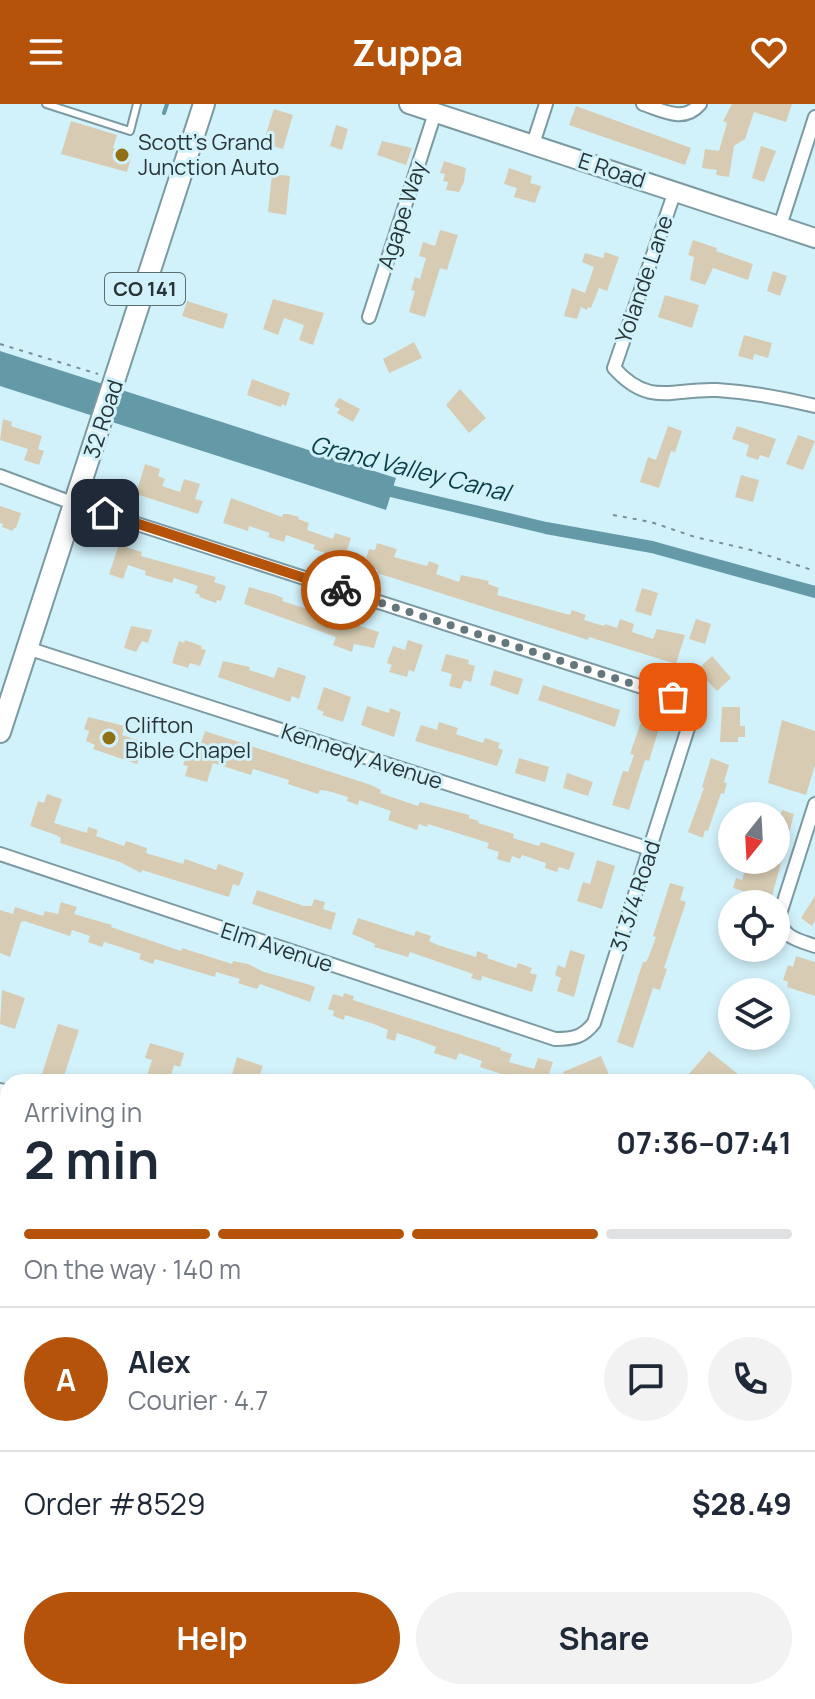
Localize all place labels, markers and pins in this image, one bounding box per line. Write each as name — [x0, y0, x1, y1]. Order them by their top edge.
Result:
place label: Scott's Grand Junction Auto — [138, 127, 279, 182]
marker: Scott's Grand Junction Auto — [113, 146, 131, 164]
pin — [71, 479, 139, 547]
pin — [639, 663, 707, 731]
place label: Clifton Bible Chapel — [125, 710, 251, 765]
marker: Clifton Bible Chapel — [100, 729, 118, 747]

